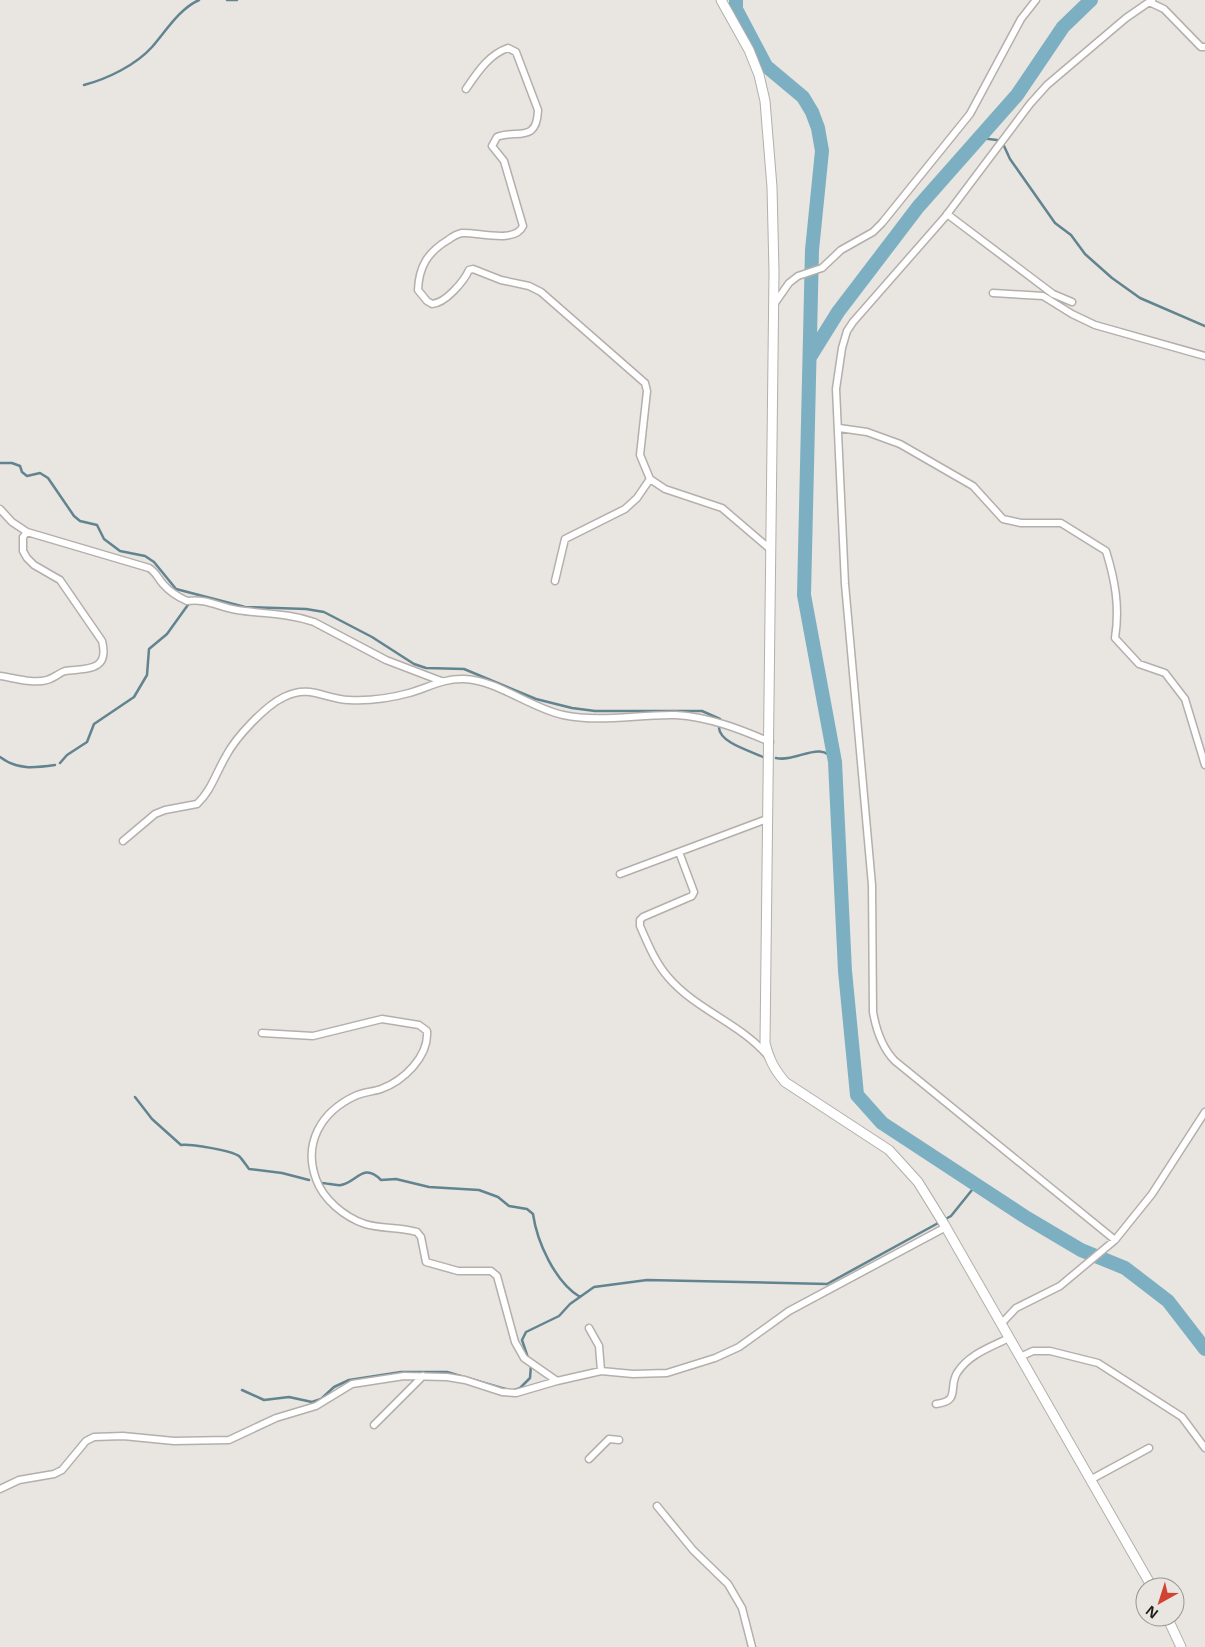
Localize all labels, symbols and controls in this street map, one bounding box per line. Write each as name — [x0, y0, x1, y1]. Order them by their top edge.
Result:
north arrow — [1135, 1577, 1185, 1627]
text: N — [1141, 1602, 1162, 1623]

